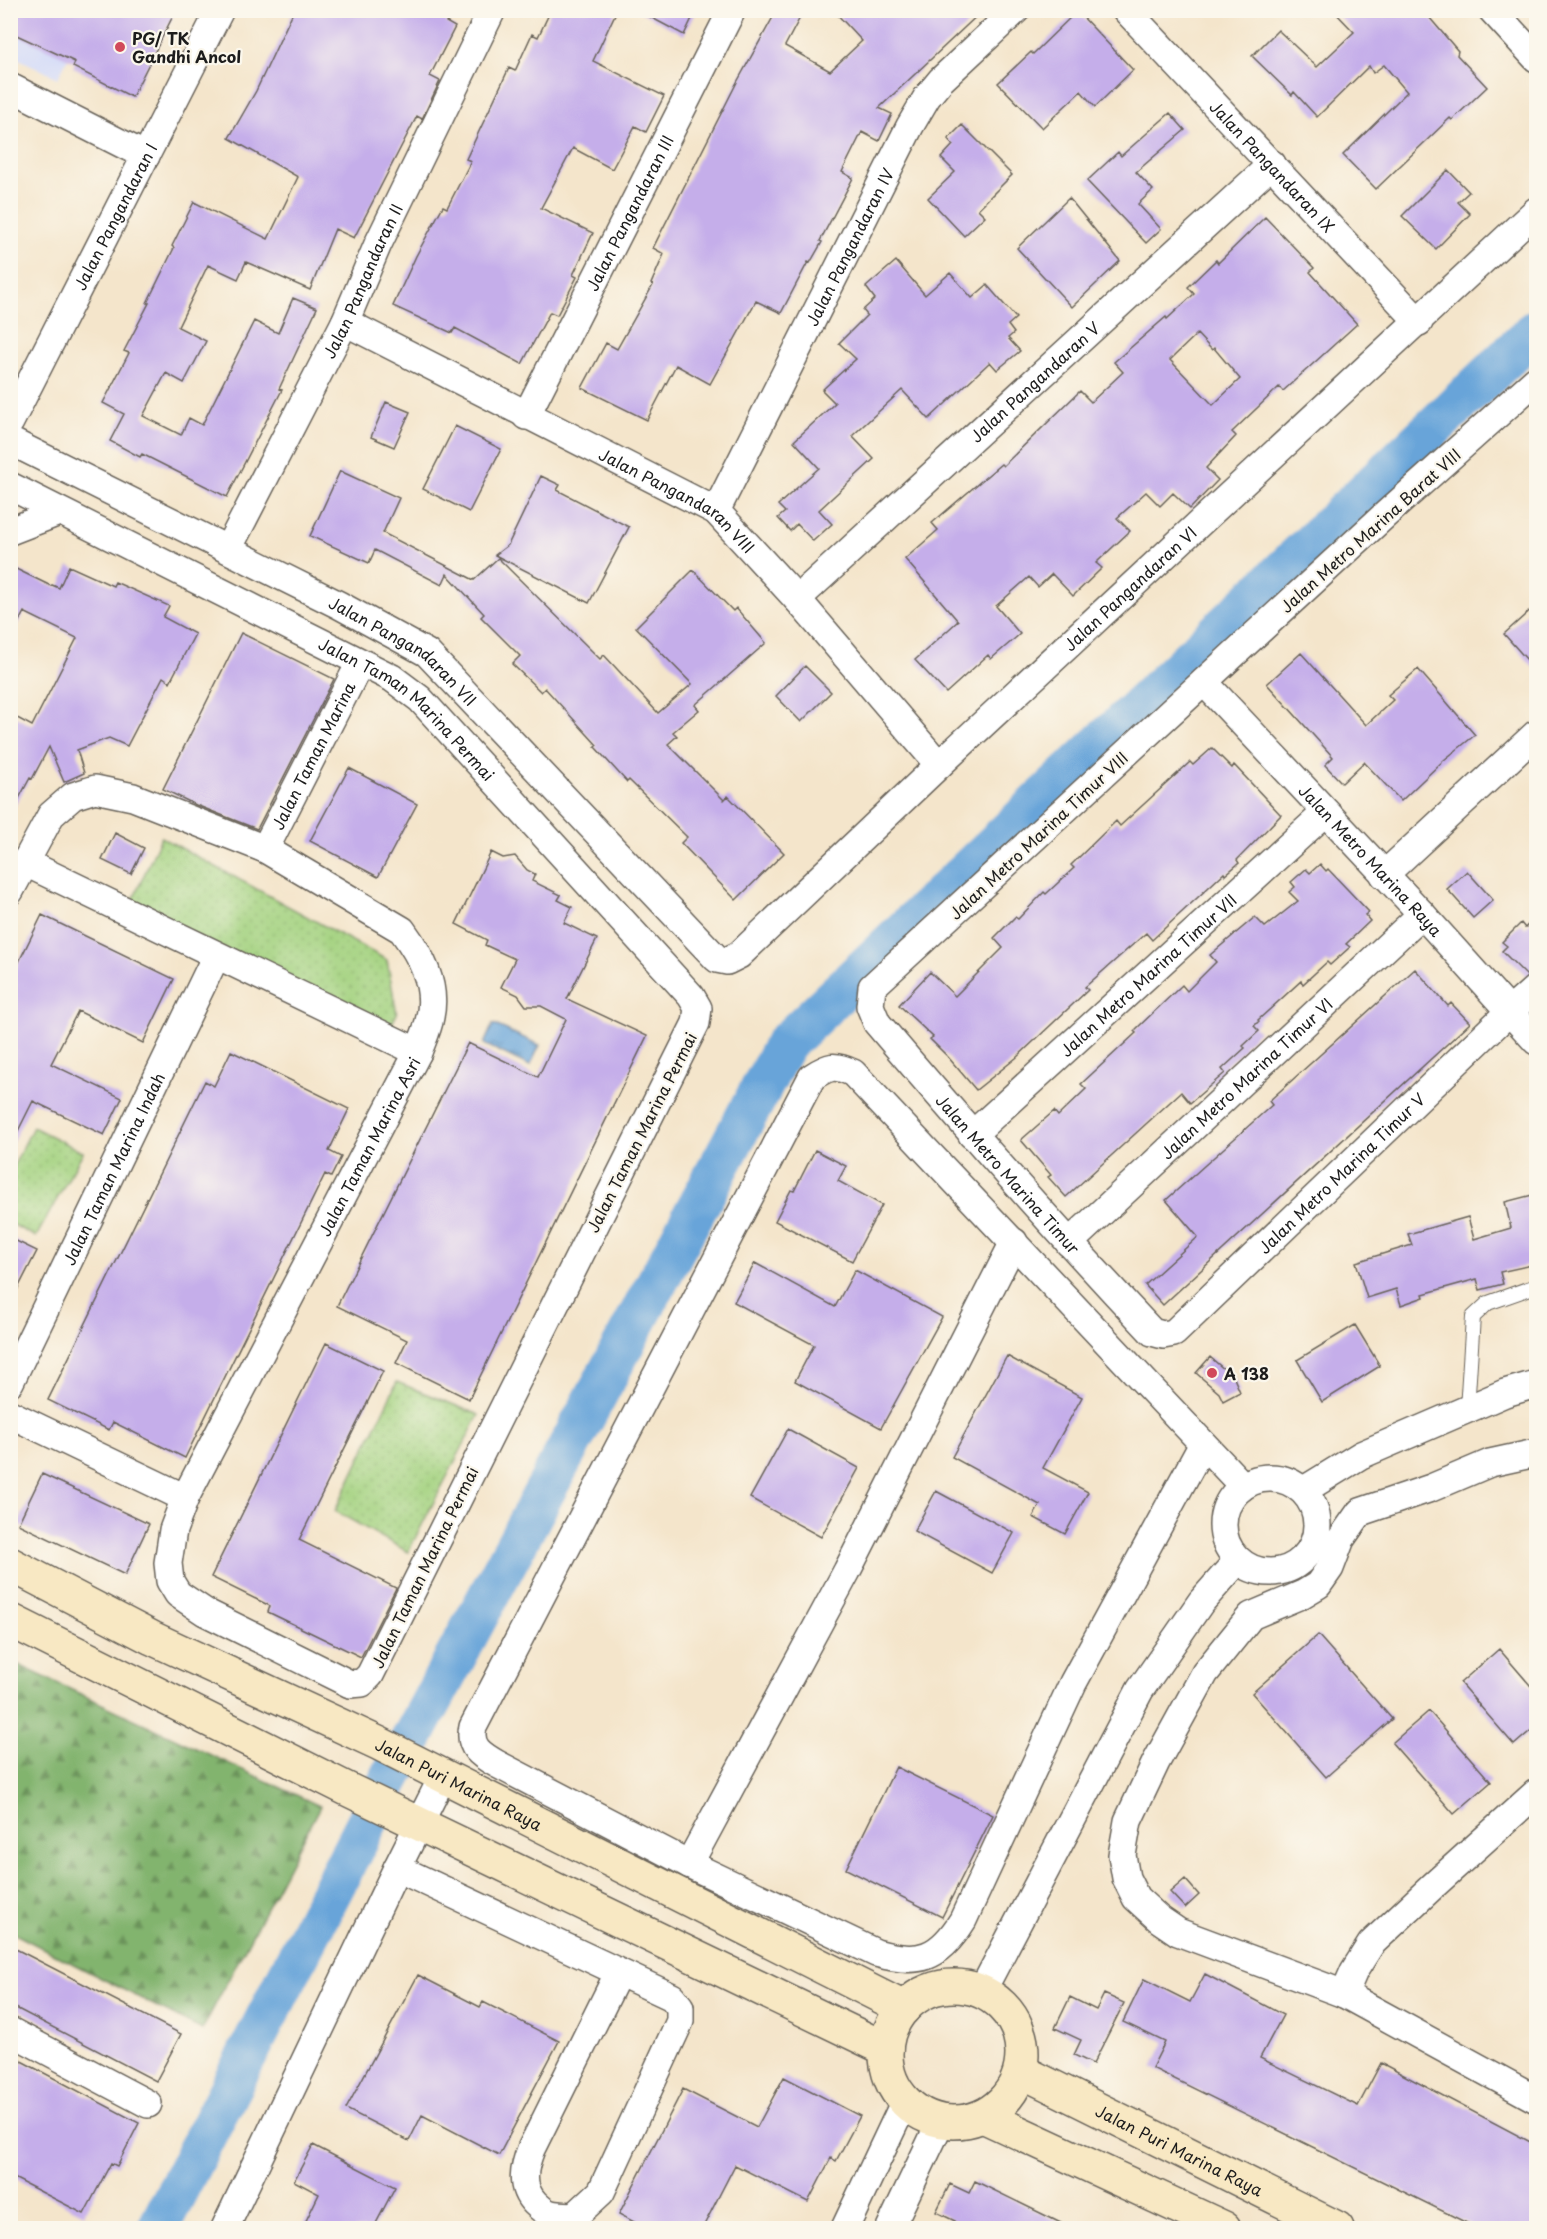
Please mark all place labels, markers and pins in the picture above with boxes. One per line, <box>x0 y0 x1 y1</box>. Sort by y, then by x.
place label: PG/ TK Gandhi Ancol <box>132 26 241 68</box>
marker: PG/ TK Gandhi Ancol <box>113 40 127 54</box>
place label: A 138 <box>1223 1361 1269 1385</box>
marker: A 138 <box>1205 1366 1219 1380</box>

